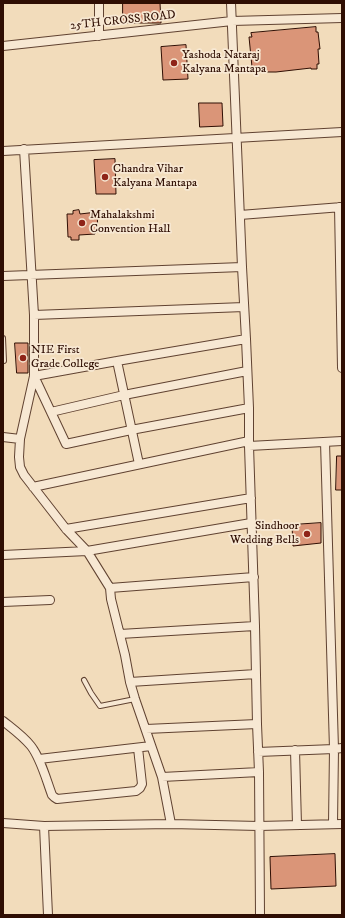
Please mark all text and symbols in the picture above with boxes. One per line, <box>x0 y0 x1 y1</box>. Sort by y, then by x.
street label: 25TH CROSS ROAD <box>70 8 176 34</box>
place label: Yashoda Nataraj Kalyana Mantapa <box>182 49 266 77</box>
marker: Yashoda Nataraj Kalyana Mantapa <box>169 58 179 68</box>
place label: Chandra Vihar Kalyana Mantapa <box>113 163 197 191</box>
marker: Chandra Vihar Kalyana Mantapa <box>100 172 110 182</box>
place label: Mahalakshmi Convention Hall <box>90 209 170 237</box>
marker: Mahalakshmi Convention Hall <box>77 218 87 228</box>
place label: NIE First Grade College <box>31 344 99 372</box>
marker: NIE First Grade College <box>18 353 28 363</box>
place label: Sindhoor Wedding Bells <box>230 520 299 548</box>
marker: Sindhoor Wedding Bells <box>302 529 312 539</box>

